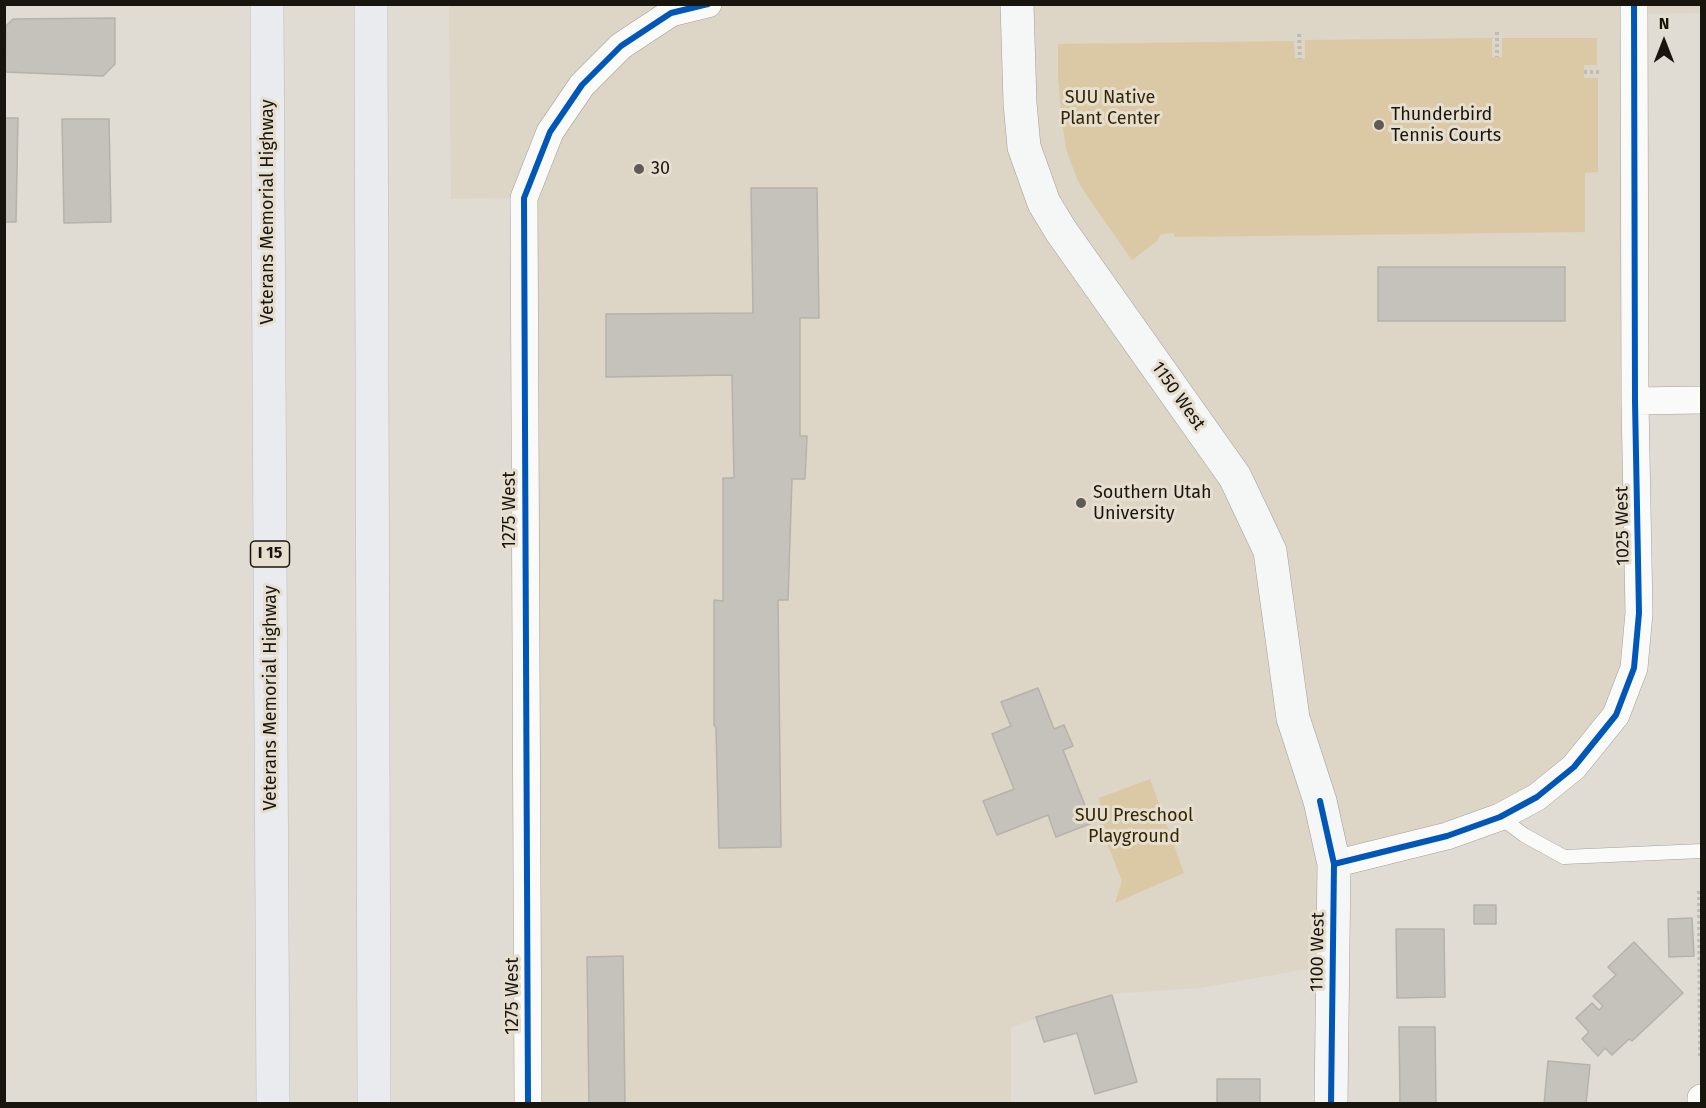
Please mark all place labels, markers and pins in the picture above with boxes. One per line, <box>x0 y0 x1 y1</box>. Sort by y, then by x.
place label: Thunderbird Tennis Courts <box>1391 104 1501 146</box>
marker: Thunderbird Tennis Courts <box>1372 118 1386 132</box>
place label: 30 <box>651 158 670 180</box>
marker: 30 <box>632 162 646 176</box>
place label: Southern Utah University <box>1093 482 1212 524</box>
marker: Southern Utah University <box>1074 496 1088 510</box>

